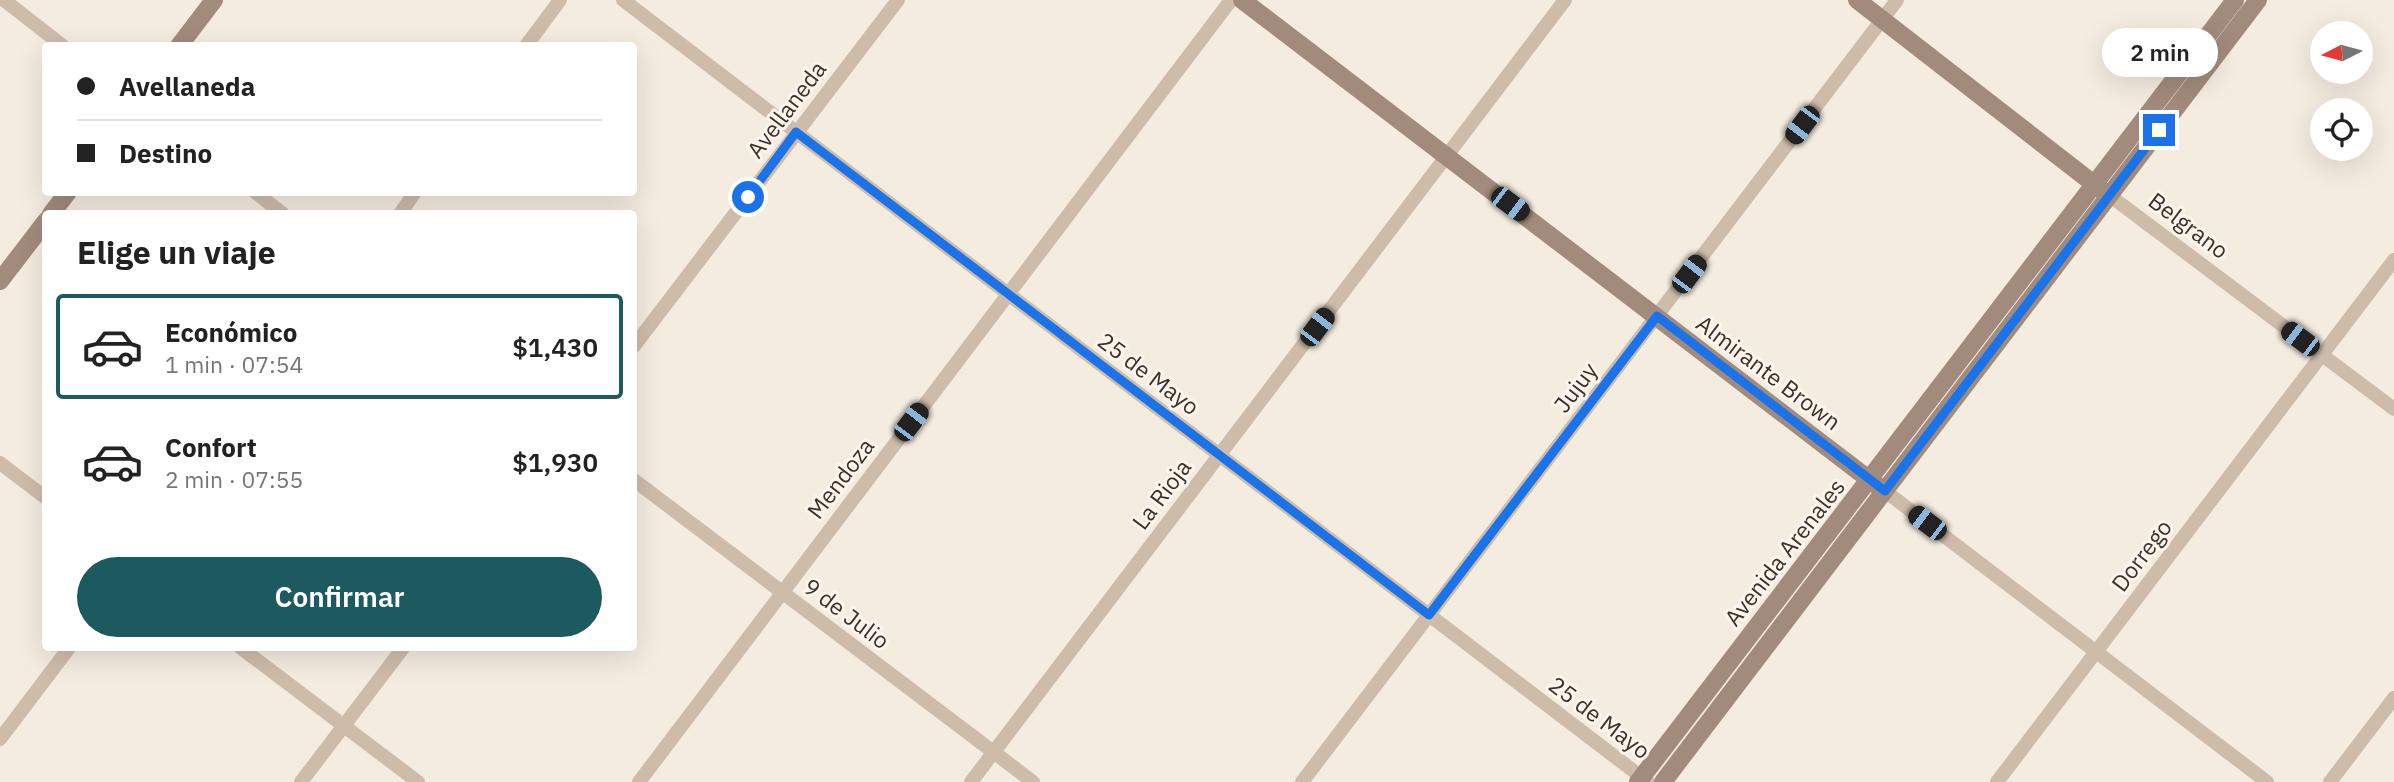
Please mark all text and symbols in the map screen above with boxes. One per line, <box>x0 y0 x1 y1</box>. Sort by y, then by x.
north arrow <box>2310 21 2373 84</box>
map controls <box>2310 21 2373 161</box>
callout: 2 min <box>2101 29 2217 78</box>
text: 2 min <box>2130 37 2190 67</box>
street label: Avellaneda <box>740 54 832 164</box>
text: Avellaneda <box>119 69 255 103</box>
button: locate <box>2310 98 2373 161</box>
car <box>1781 102 1824 148</box>
route end <box>2143 114 2175 146</box>
text: Destino <box>119 136 212 170</box>
route start <box>732 181 764 213</box>
car <box>1487 183 1534 225</box>
street label: Belgrano <box>2143 185 2235 265</box>
text: Elige un viaje <box>77 231 276 273</box>
car <box>1668 251 1711 297</box>
car <box>1296 304 1339 350</box>
street label: Almirante Brown <box>1691 308 1847 436</box>
icon: car <box>81 315 144 378</box>
text: Económico <box>165 315 297 349</box>
car <box>2277 318 2324 360</box>
street label: 25 de Mayo <box>1092 325 1206 421</box>
text: $1,430 <box>512 330 598 364</box>
text: 1 min · 07:54 <box>165 349 303 379</box>
street label: Jujuy <box>1546 356 1604 418</box>
car <box>890 399 933 445</box>
icon: car <box>81 430 144 493</box>
text: Confort <box>165 430 257 464</box>
street label: Mendoza <box>800 432 880 524</box>
text: $1,930 <box>512 445 598 479</box>
street label: La Rioja <box>1125 453 1197 535</box>
text: 2 min · 07:55 <box>165 464 303 494</box>
street label: Avenida Arenales <box>1717 472 1851 632</box>
car <box>1904 502 1951 544</box>
street label: Dorrego <box>2104 513 2178 597</box>
button: Confirmar <box>77 557 602 637</box>
street label: 9 de Julio <box>798 571 896 655</box>
street label: 25 de Mayo <box>1543 669 1657 765</box>

